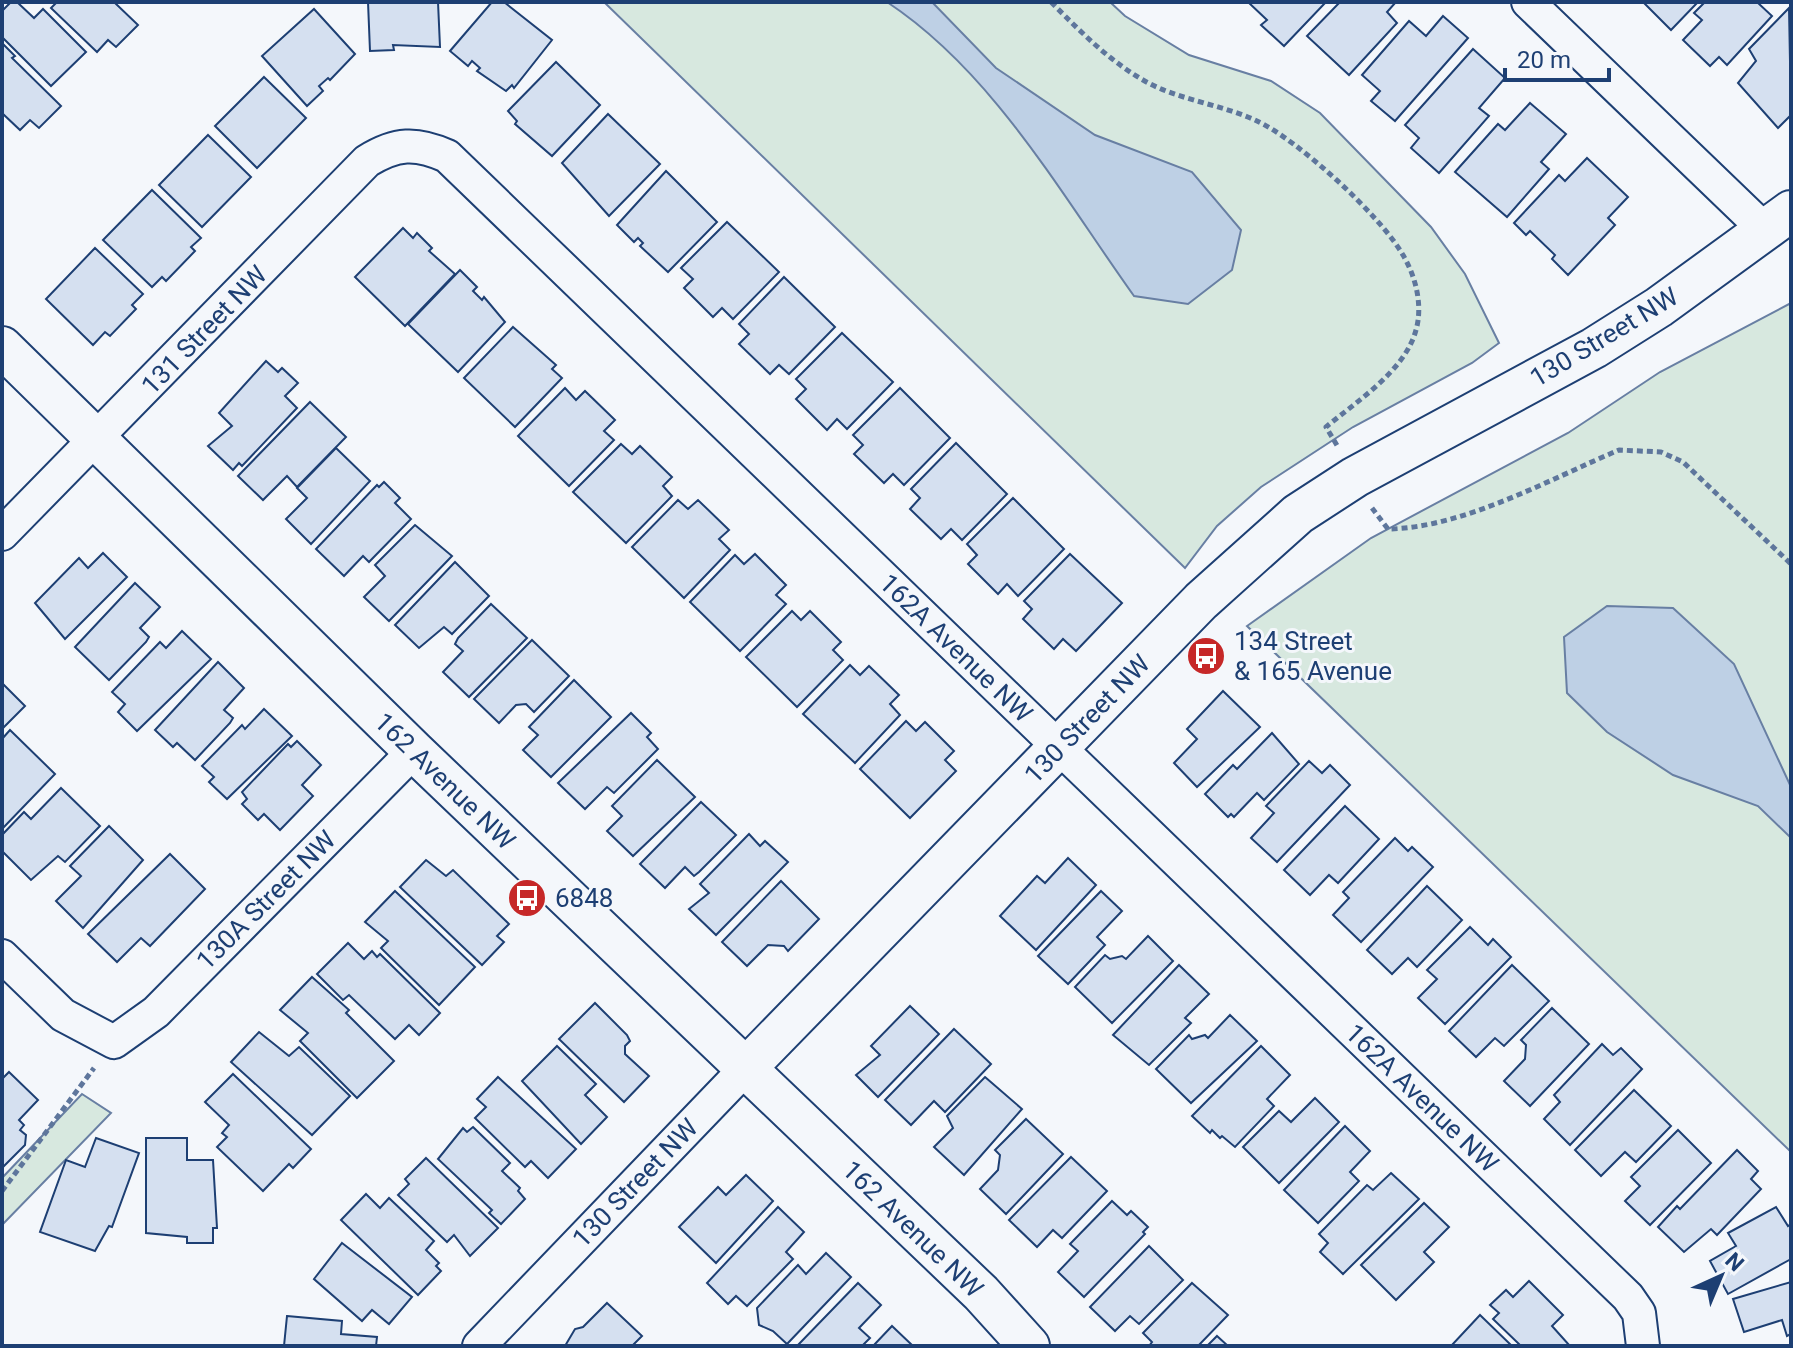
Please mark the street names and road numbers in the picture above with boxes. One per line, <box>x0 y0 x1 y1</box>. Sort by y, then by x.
street label: 131 Street NW <box>135 260 273 400</box>
street label: 130 Street NW <box>1525 281 1683 393</box>
street label: 162A Avenue NW <box>874 568 1038 728</box>
street label: 130 Street NW <box>1018 649 1156 789</box>
street label: 162 Avenue NW <box>369 707 521 855</box>
street label: 130A Street NW <box>190 824 342 976</box>
street label: 162A Avenue NW <box>1340 1018 1504 1178</box>
street label: 130 Street NW <box>566 1113 704 1253</box>
street label: 162 Avenue NW <box>837 1155 989 1303</box>

